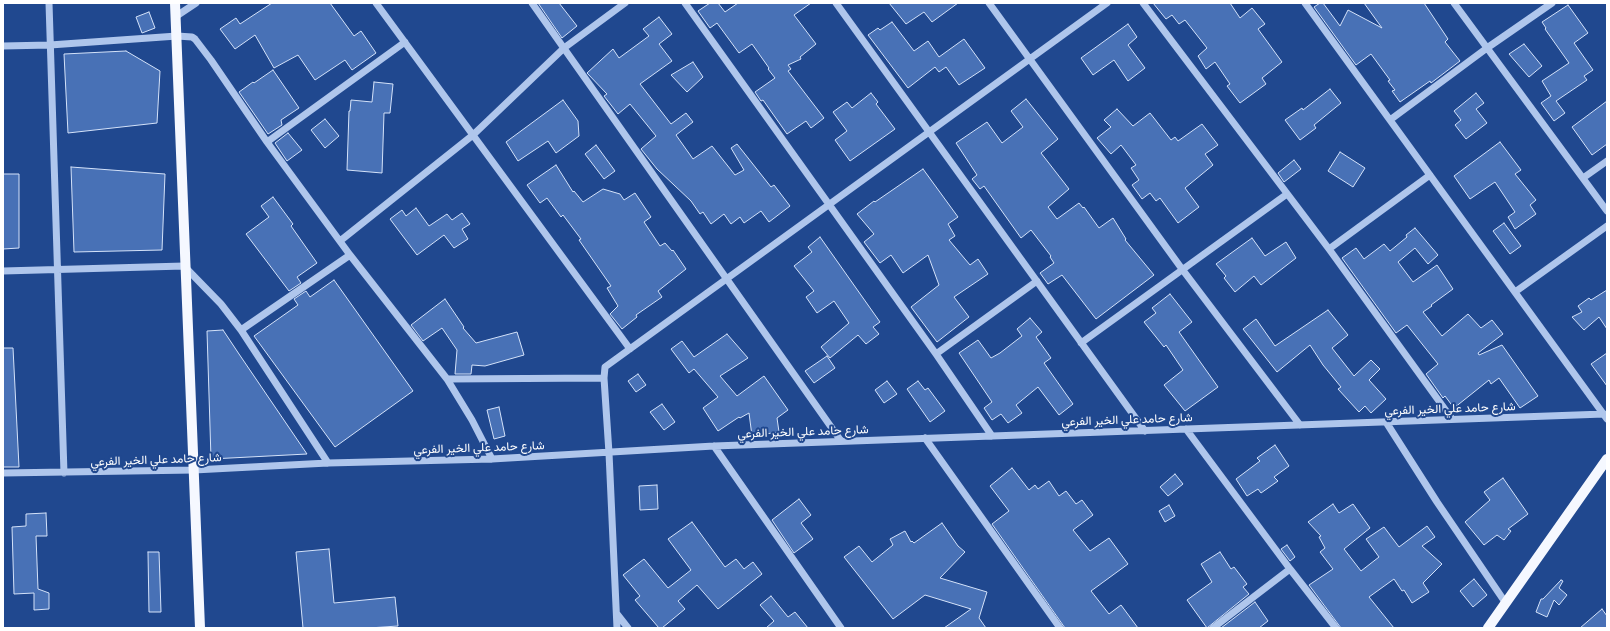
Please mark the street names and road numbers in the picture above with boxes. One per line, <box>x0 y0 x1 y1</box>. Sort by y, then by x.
street label: شارع حامد علي الخير الفرعي <box>1384 400 1516 418</box>
street label: شارع حامد علي الخير الفرعي <box>1061 411 1193 429</box>
street label: شارع حامد علي الخير الفرعي <box>737 423 869 441</box>
street label: شارع حامد علي الخير الفرعي <box>413 439 545 457</box>
street label: شارع حامد علي الخير الفرعي <box>90 451 222 469</box>

